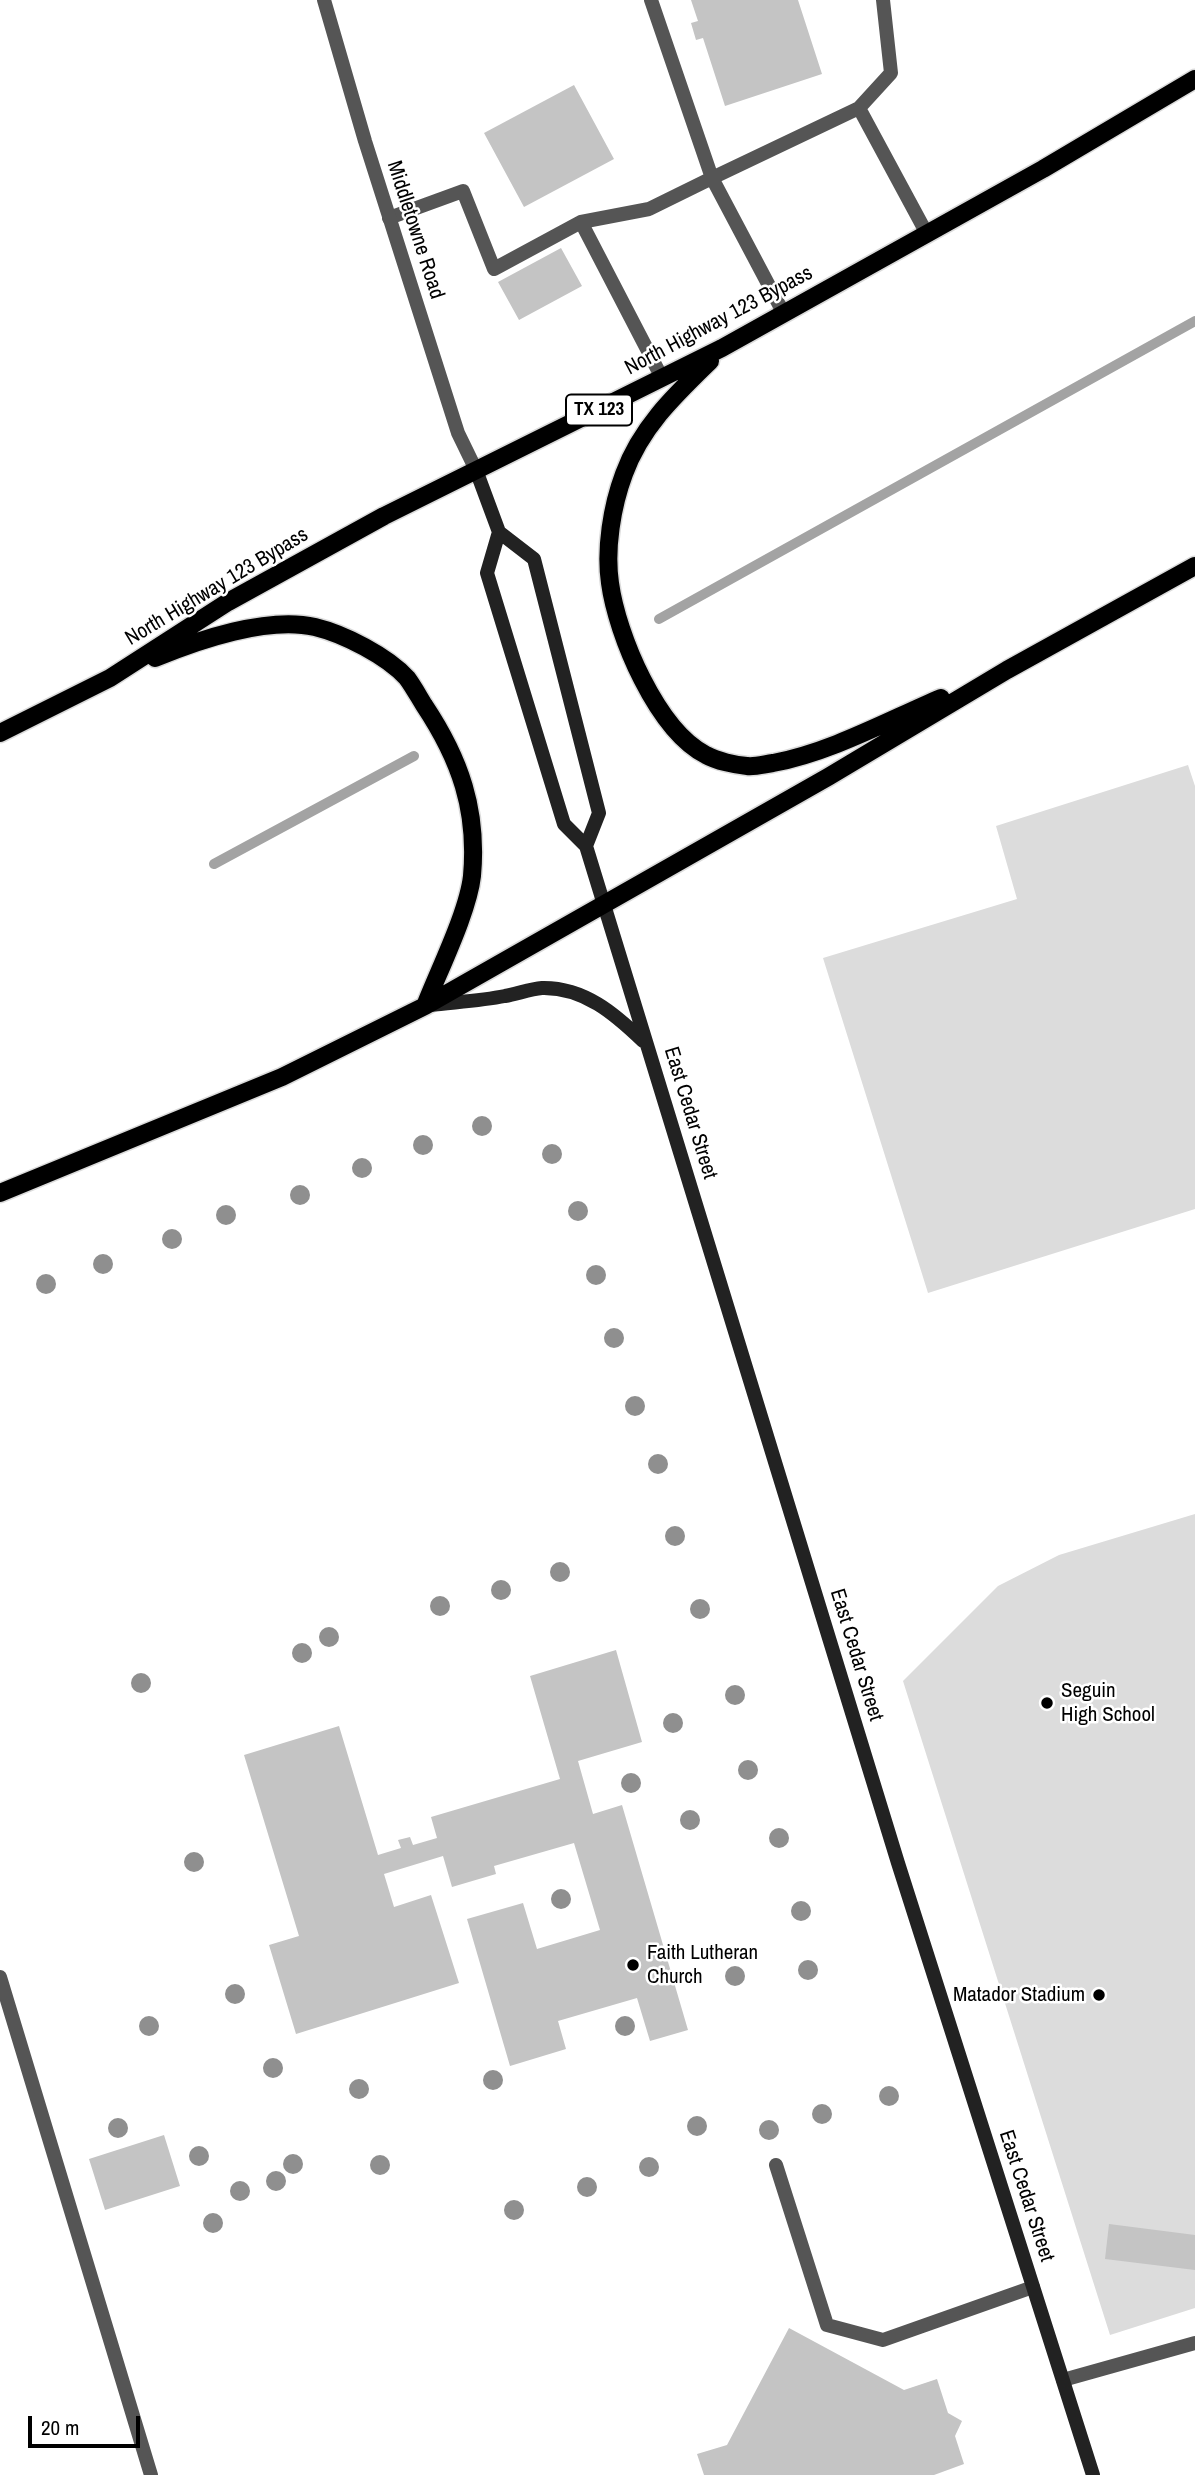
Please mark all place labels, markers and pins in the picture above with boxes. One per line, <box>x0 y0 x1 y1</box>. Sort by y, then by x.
place label: Seguin High School <box>1061 1678 1155 1728</box>
marker: Seguin High School <box>1039 1695 1055 1711</box>
place label: Faith Lutheran Church <box>647 1940 758 1990</box>
marker: Faith Lutheran Church <box>625 1957 641 1973</box>
place label: Matador Stadium <box>953 1982 1085 2008</box>
marker: Matador Stadium <box>1091 1987 1107 2003</box>

